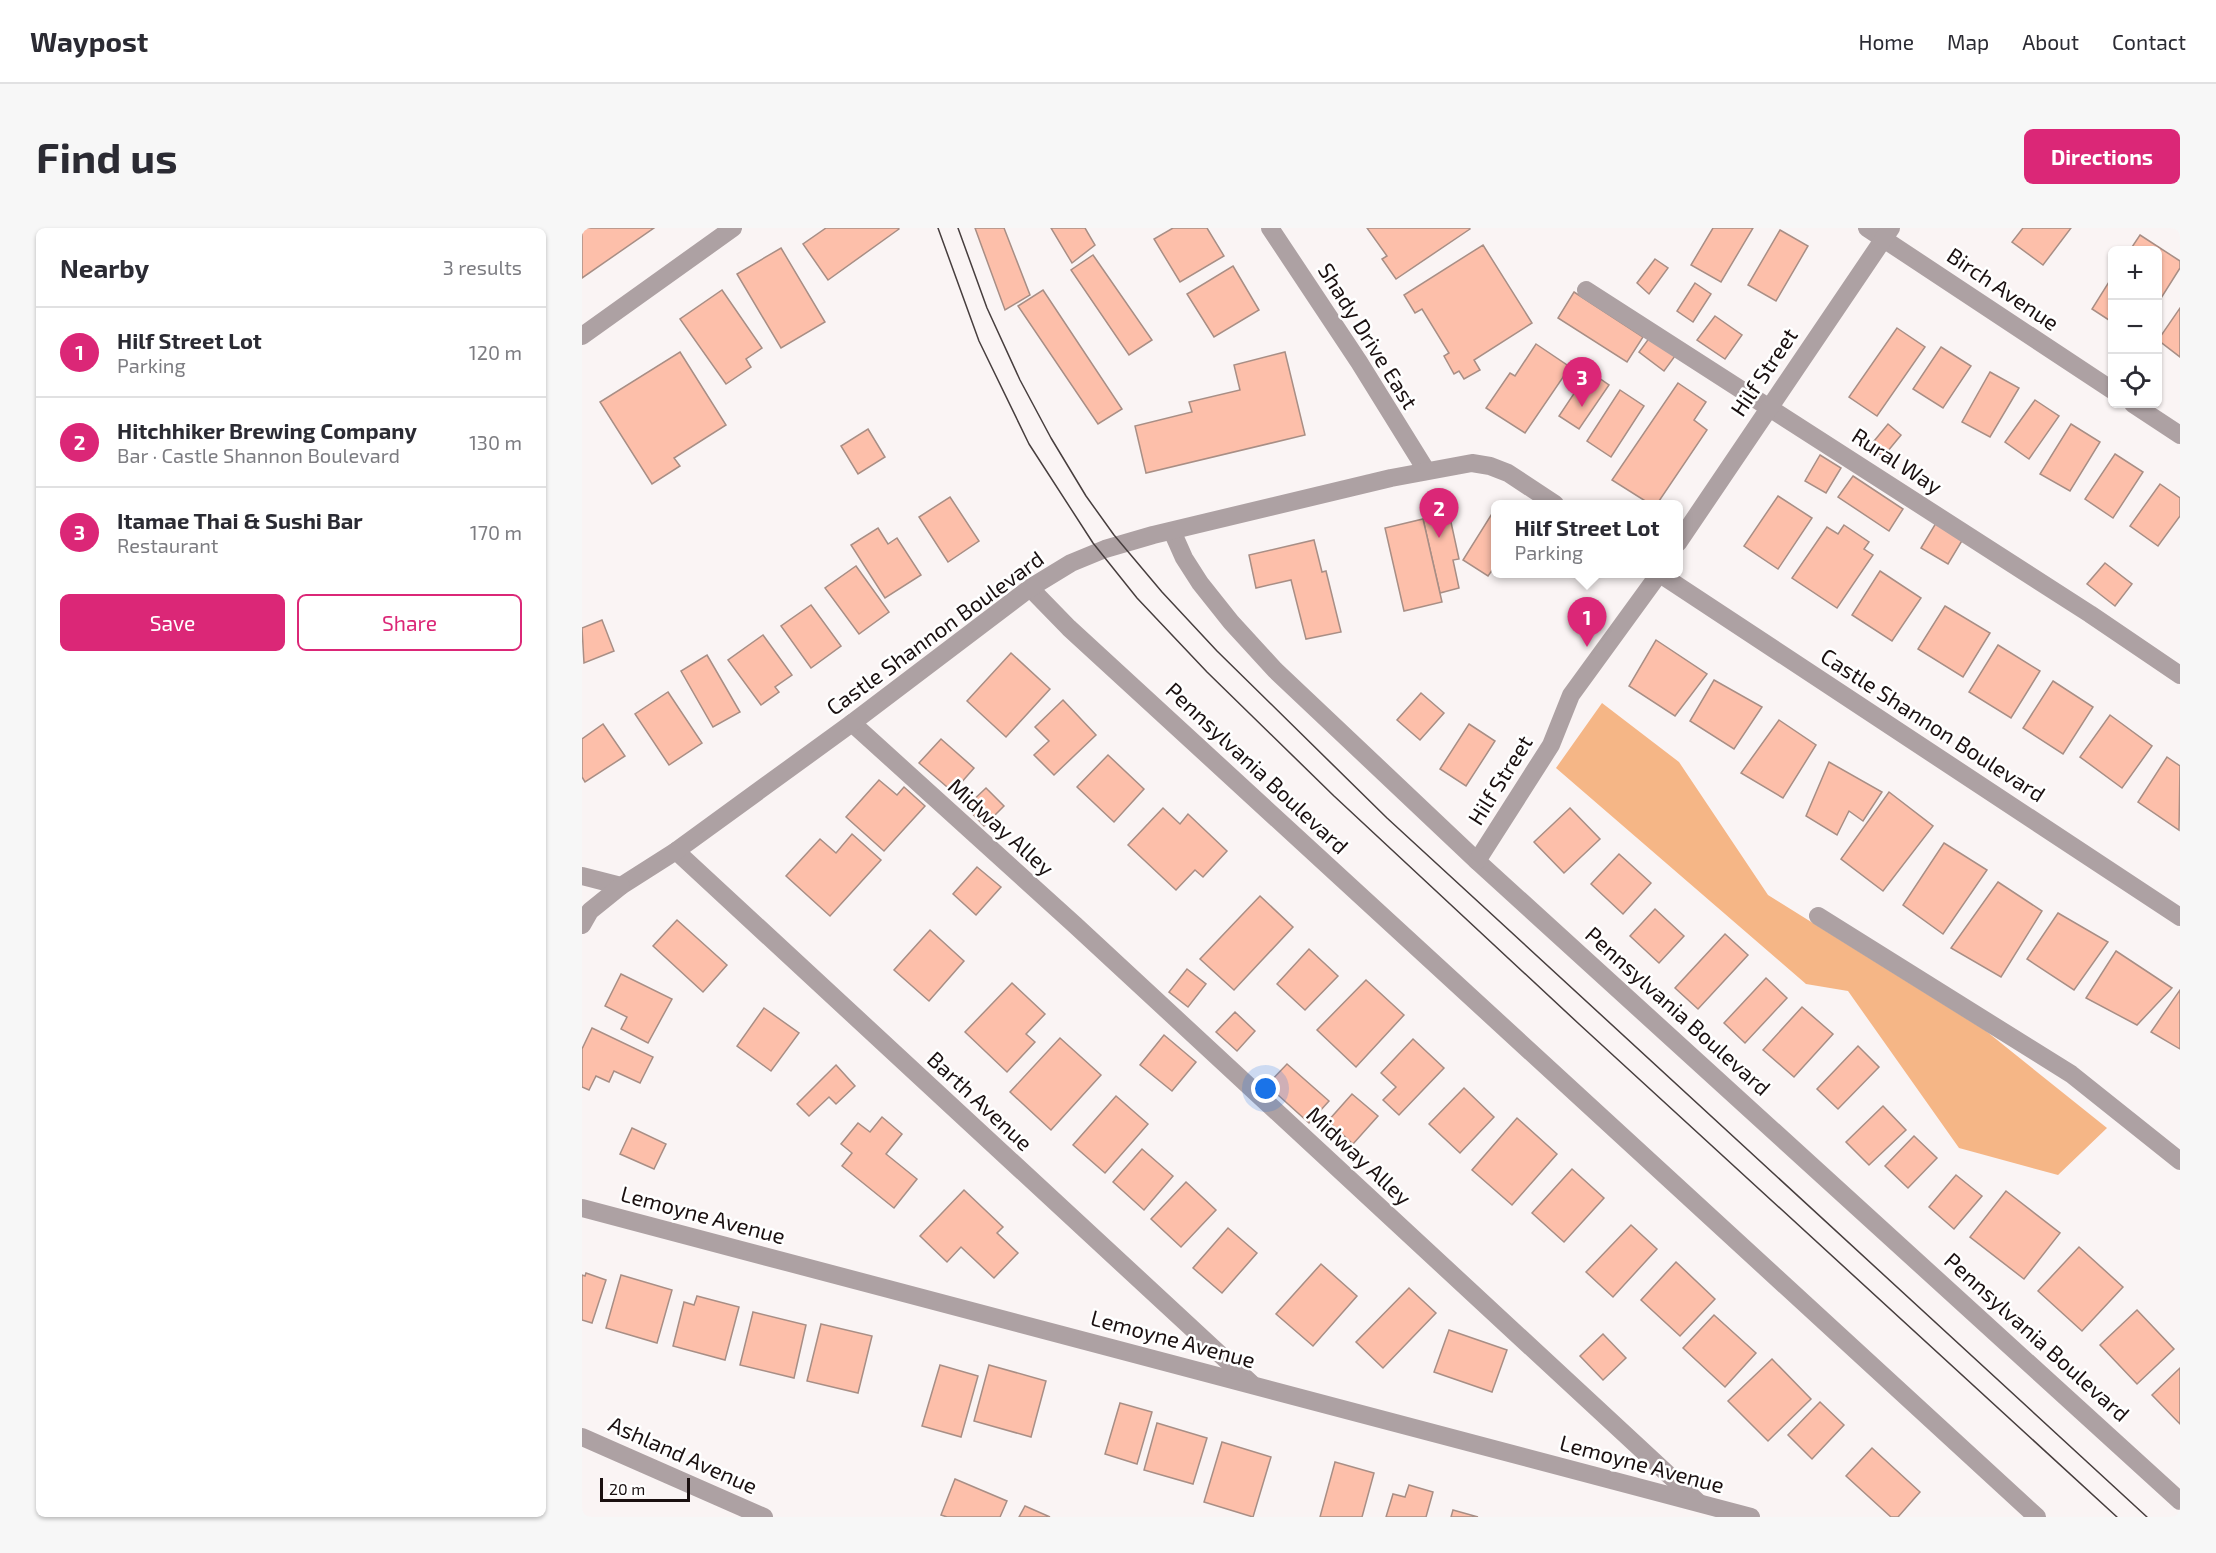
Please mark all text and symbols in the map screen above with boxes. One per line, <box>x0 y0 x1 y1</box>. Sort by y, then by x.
text: Waypost <box>30 24 148 58</box>
text: Home <box>1858 29 1914 54</box>
text: Map <box>1947 29 1989 54</box>
text: About <box>2022 29 2079 54</box>
text: Contact <box>2112 29 2186 54</box>
button: Directions <box>2024 129 2180 184</box>
text: Find us <box>36 131 178 181</box>
street label: Birch Avenue <box>1943 241 2064 335</box>
map controls <box>2108 246 2162 408</box>
button: + <box>2108 246 2162 300</box>
text: Nearby <box>60 252 149 283</box>
text: 3 results <box>443 255 522 279</box>
street label: Shady Drive East <box>1314 258 1424 413</box>
button: − <box>2108 300 2162 354</box>
street label: Hilf Street <box>1724 322 1802 420</box>
text: Hilf Street Lot <box>117 327 262 353</box>
text: 1 <box>75 340 84 364</box>
text: 120 m <box>469 340 522 364</box>
text: Parking <box>117 353 186 377</box>
button: locate <box>2108 354 2162 408</box>
pin: 3 <box>1562 358 1602 407</box>
text: Hitchhiker Brewing Company <box>117 417 417 443</box>
street label: Rural Way <box>1848 421 1948 499</box>
text: 2 <box>74 430 85 454</box>
text: 130 m <box>469 430 522 454</box>
text: Bar · Castle Shannon Boulevard <box>117 443 400 467</box>
pin: 2 <box>1420 488 1458 538</box>
popup <box>1491 500 1683 578</box>
text: Itamae Thai & Sushi Bar <box>117 507 363 533</box>
text: Hilf Street Lot <box>1515 514 1659 540</box>
text: 3 <box>74 520 85 544</box>
text: 170 m <box>470 520 522 544</box>
text: Restaurant <box>117 533 218 557</box>
text: Parking <box>1515 540 1583 564</box>
street label: Castle Shannon Boulevard <box>821 545 1048 720</box>
button: Save <box>60 594 285 651</box>
button: Share <box>297 594 522 651</box>
pin: 1 <box>1568 598 1606 647</box>
street label: Castle Shannon Boulevard <box>1817 642 2051 806</box>
street label: Pennsylvania Boulevard <box>1161 676 1354 859</box>
street label: Hilf Street <box>1461 730 1537 829</box>
street label: Midway Alley <box>943 772 1060 881</box>
street label: Pennsylvania Boulevard <box>1581 920 1776 1100</box>
street label: Barth Avenue <box>923 1045 1038 1155</box>
your location <box>1251 1074 1280 1103</box>
street label: Midway Alley <box>1302 1100 1418 1210</box>
street label: Lemoyne Avenue <box>618 1180 788 1248</box>
street label: Pennsylvania Boulevard <box>1940 1246 2135 1426</box>
street label: Lemoyne Avenue <box>1088 1304 1258 1372</box>
street label: Ashland Avenue <box>605 1410 762 1498</box>
street label: Lemoyne Avenue <box>1557 1429 1727 1497</box>
scale bar <box>600 1475 690 1502</box>
text: 20 m <box>609 1479 645 1498</box>

